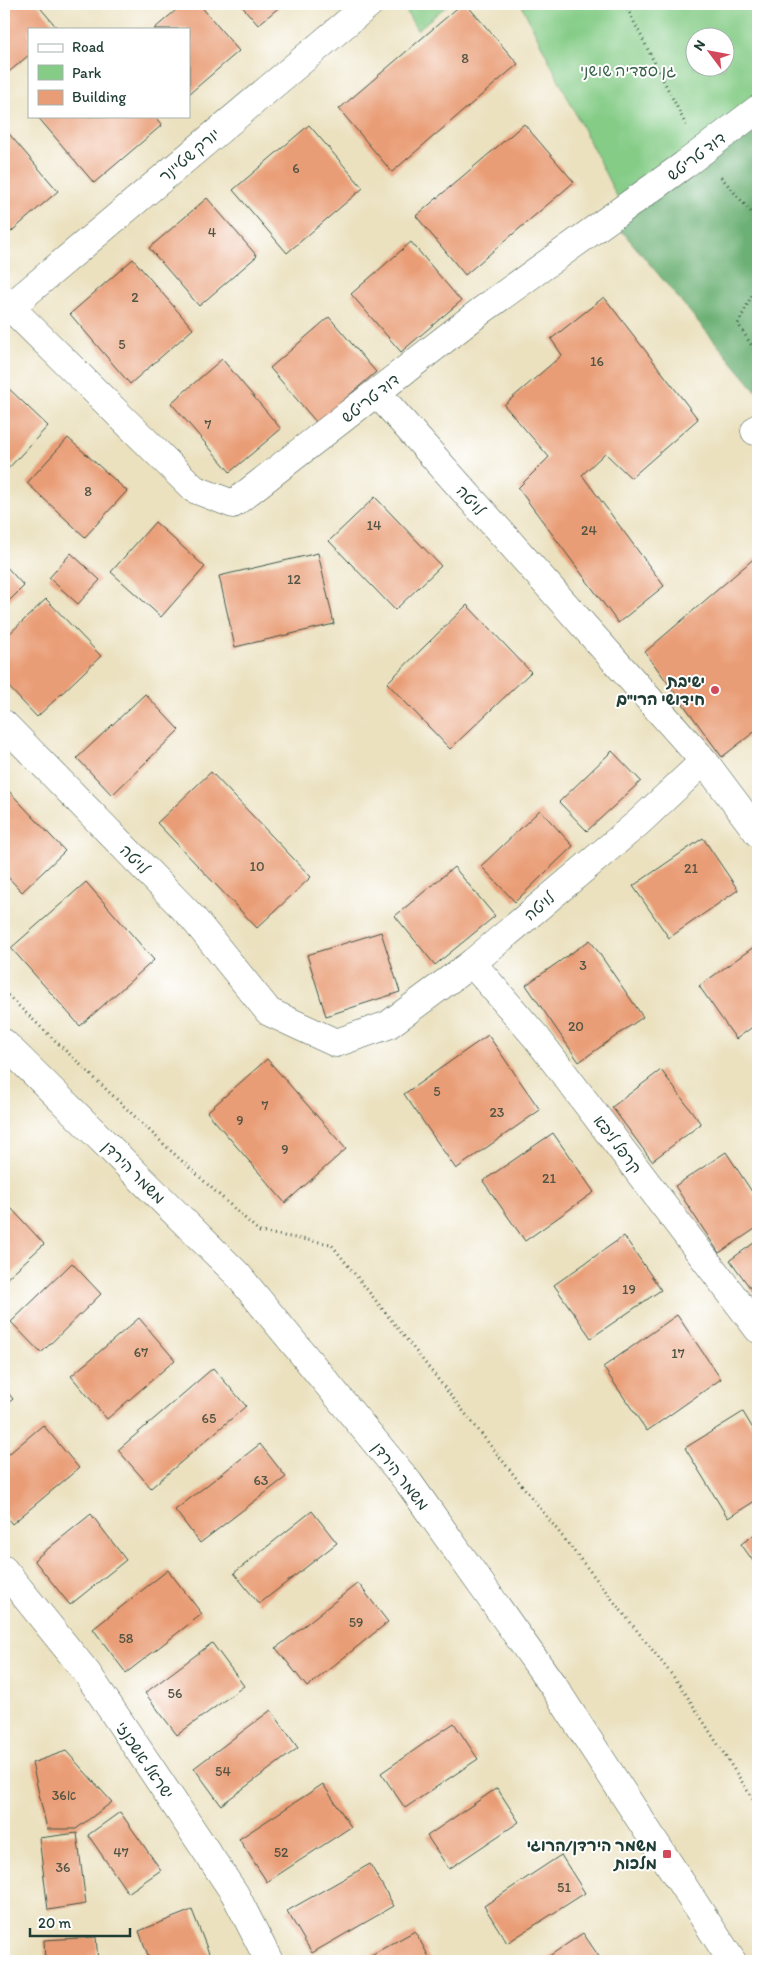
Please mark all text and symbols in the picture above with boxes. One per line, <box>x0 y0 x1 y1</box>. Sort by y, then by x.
legend <box>28 28 190 118</box>
north arrow <box>684 28 734 78</box>
text: N <box>690 37 709 54</box>
text: Road <box>72 38 105 56</box>
house number: 8 <box>461 50 469 67</box>
park label: גן סעדיה שושני <box>580 61 676 80</box>
text: Park <box>72 64 102 82</box>
text: Building <box>72 88 126 106</box>
street label: יורק שטיינר <box>155 125 223 186</box>
street label: דוד טריטש <box>663 128 729 185</box>
house number: 6 <box>292 160 300 177</box>
house number: 4 <box>208 224 217 241</box>
house number: 2 <box>131 289 139 306</box>
house number: 5 <box>118 336 126 353</box>
house number: 16 <box>590 353 604 370</box>
street label: דוד טריטש <box>337 370 403 427</box>
house number: 7 <box>205 416 212 433</box>
street label: לויטה <box>452 481 490 520</box>
house number: 8 <box>84 483 92 500</box>
house number: 14 <box>367 517 382 534</box>
house number: 24 <box>581 522 597 539</box>
house number: 12 <box>287 571 302 588</box>
place label: ישיבת חידושי הרי"ם <box>616 672 705 709</box>
marker: ישיבת חידושי הרי"ם <box>709 684 721 696</box>
street label: לויטה <box>116 841 154 879</box>
house number: 10 <box>249 858 265 875</box>
house number: 21 <box>684 860 698 877</box>
street label: לויטה <box>520 887 559 924</box>
house number: 3 <box>579 957 587 974</box>
house number: 20 <box>568 1018 584 1035</box>
house number: 5 <box>433 1083 441 1100</box>
house number: 7 <box>262 1097 269 1114</box>
house number: 23 <box>490 1104 505 1121</box>
street label: קרפל ליפא <box>589 1111 646 1178</box>
house number: 9 <box>236 1112 244 1129</box>
street label: משמר הירדן <box>98 1137 169 1208</box>
house number: 9 <box>281 1141 289 1158</box>
house number: 21 <box>542 1170 556 1187</box>
house number: 19 <box>622 1281 636 1298</box>
house number: 67 <box>134 1344 148 1361</box>
house number: 17 <box>671 1345 685 1362</box>
house number: 65 <box>202 1410 216 1427</box>
street label: משמר הירדן <box>367 1439 433 1515</box>
house number: 63 <box>253 1472 269 1489</box>
house number: 59 <box>349 1614 363 1631</box>
house number: 58 <box>118 1630 134 1647</box>
house number: 56 <box>168 1685 182 1702</box>
street label: ישראל אשכנזי <box>112 1718 177 1803</box>
house number: 54 <box>215 1763 231 1780</box>
house number: 36א <box>52 1787 77 1804</box>
place label: משמר הירדן/הרוגי מלכות <box>527 1836 657 1873</box>
house number: 47 <box>113 1844 129 1861</box>
house number: 52 <box>274 1844 289 1861</box>
marker: משמר הירדן/הרוגי מלכות <box>661 1848 673 1860</box>
house number: 36 <box>55 1859 71 1876</box>
house number: 51 <box>557 1879 571 1896</box>
scale bar <box>30 1905 130 1937</box>
text: 20 m <box>38 1914 72 1932</box>

